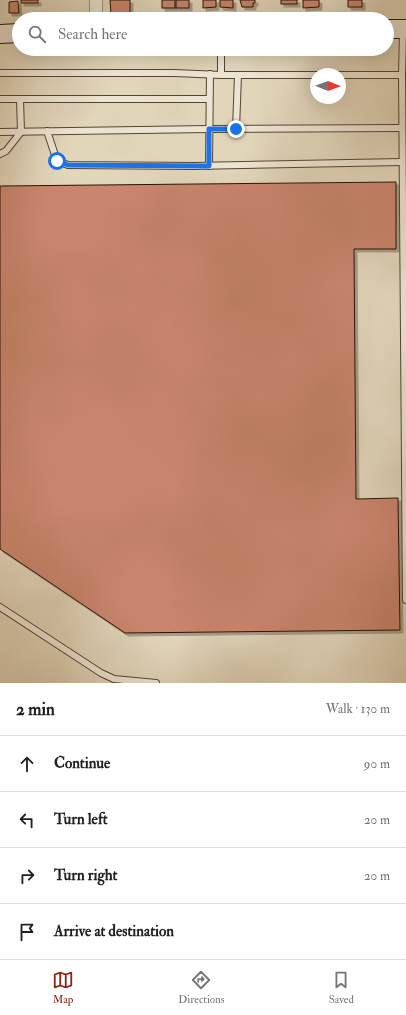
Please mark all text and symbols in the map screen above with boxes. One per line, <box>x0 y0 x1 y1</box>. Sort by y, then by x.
search box <box>12 12 394 56</box>
icon: search <box>26 23 48 45</box>
text: Search here <box>58 25 127 44</box>
north arrow <box>310 68 346 104</box>
route end <box>227 120 245 138</box>
route start <box>48 152 66 170</box>
text: 2 min <box>16 699 55 720</box>
text: Walk · 130 m <box>326 701 390 717</box>
icon: ahead <box>16 753 38 775</box>
text: Continue <box>54 754 110 773</box>
text: 90 m <box>364 756 390 772</box>
icon: left <box>16 809 38 831</box>
text: Turn left <box>54 810 108 829</box>
text: 20 m <box>364 812 390 828</box>
icon: right <box>16 865 38 887</box>
text: Turn right <box>54 866 117 885</box>
text: 20 m <box>364 868 390 884</box>
icon: arrive <box>16 921 38 943</box>
text: Arrive at destination <box>54 922 174 941</box>
tab: Map <box>52 969 74 1006</box>
tab: Directions <box>178 969 225 1006</box>
tab: Saved <box>329 969 354 1006</box>

